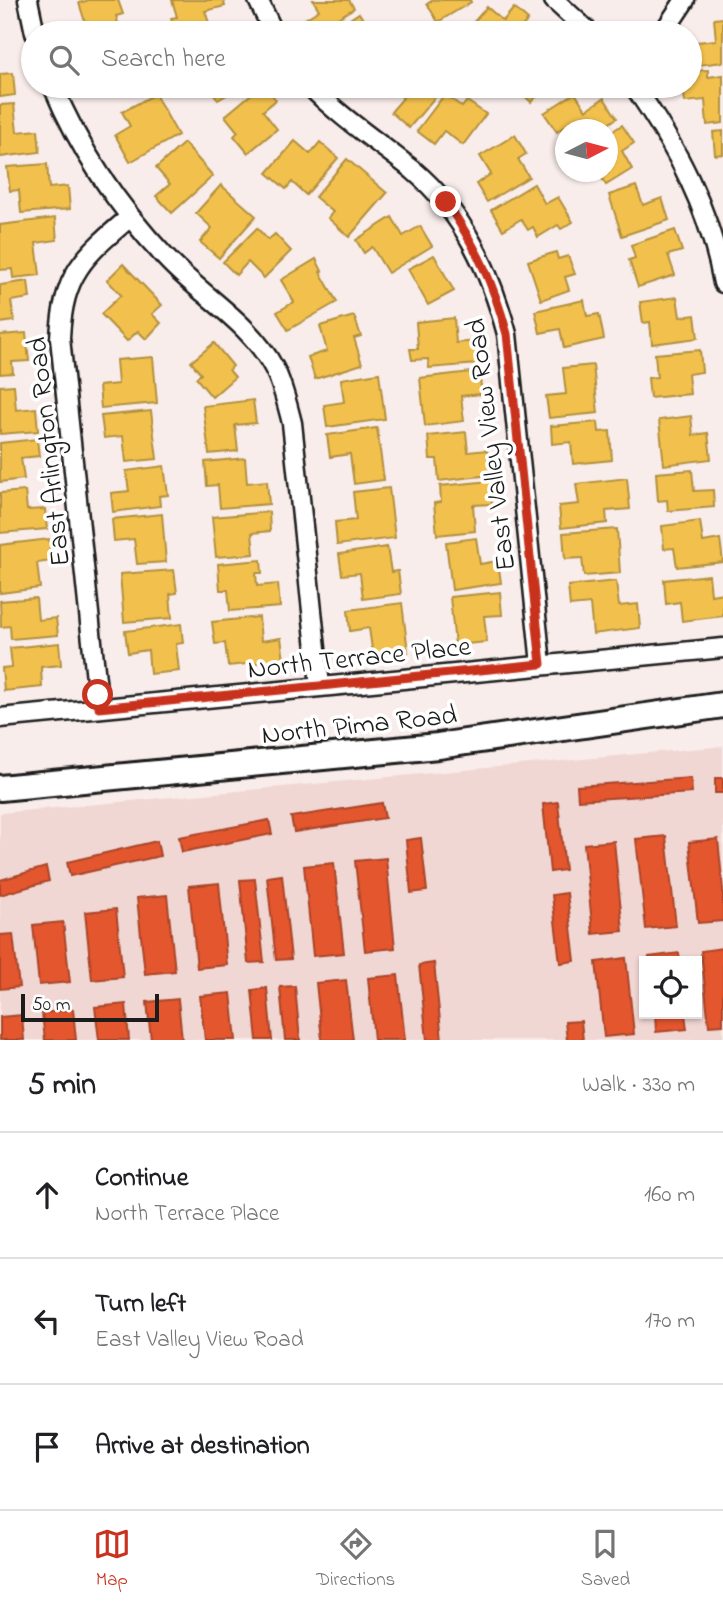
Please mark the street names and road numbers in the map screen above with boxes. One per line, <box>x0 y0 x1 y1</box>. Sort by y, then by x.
street label: East Valley View Road <box>457 316 528 573</box>
street label: East Arlington Road <box>18 335 83 568</box>
street label: North Terrace Place <box>246 627 473 692</box>
street label: North Pima Road <box>260 696 459 757</box>

